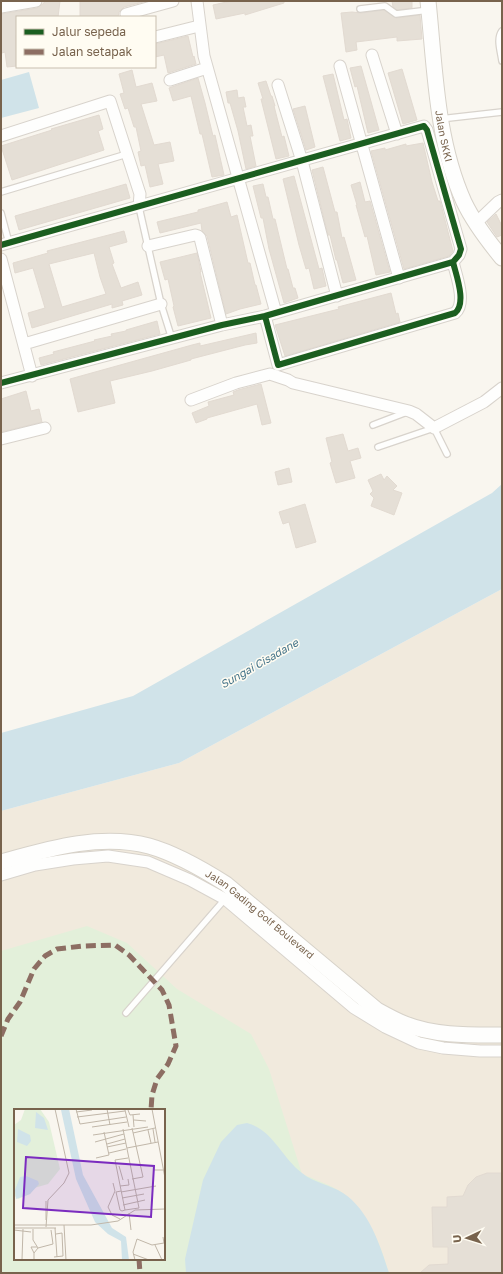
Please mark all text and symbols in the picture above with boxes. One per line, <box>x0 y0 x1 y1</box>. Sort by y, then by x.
legend <box>16 16 156 68</box>
text: Jalur sepeda <box>52 24 126 39</box>
text: Jalan setapak <box>52 44 133 59</box>
street label: Jalan SKKI <box>433 109 455 163</box>
water label: Sungai Cisadane <box>218 635 302 691</box>
street label: Jalan Gading Golf Boulevard <box>204 867 317 961</box>
inset map <box>14 1109 165 1260</box>
north arrow <box>447 1218 487 1258</box>
text: U <box>450 1234 463 1243</box>

